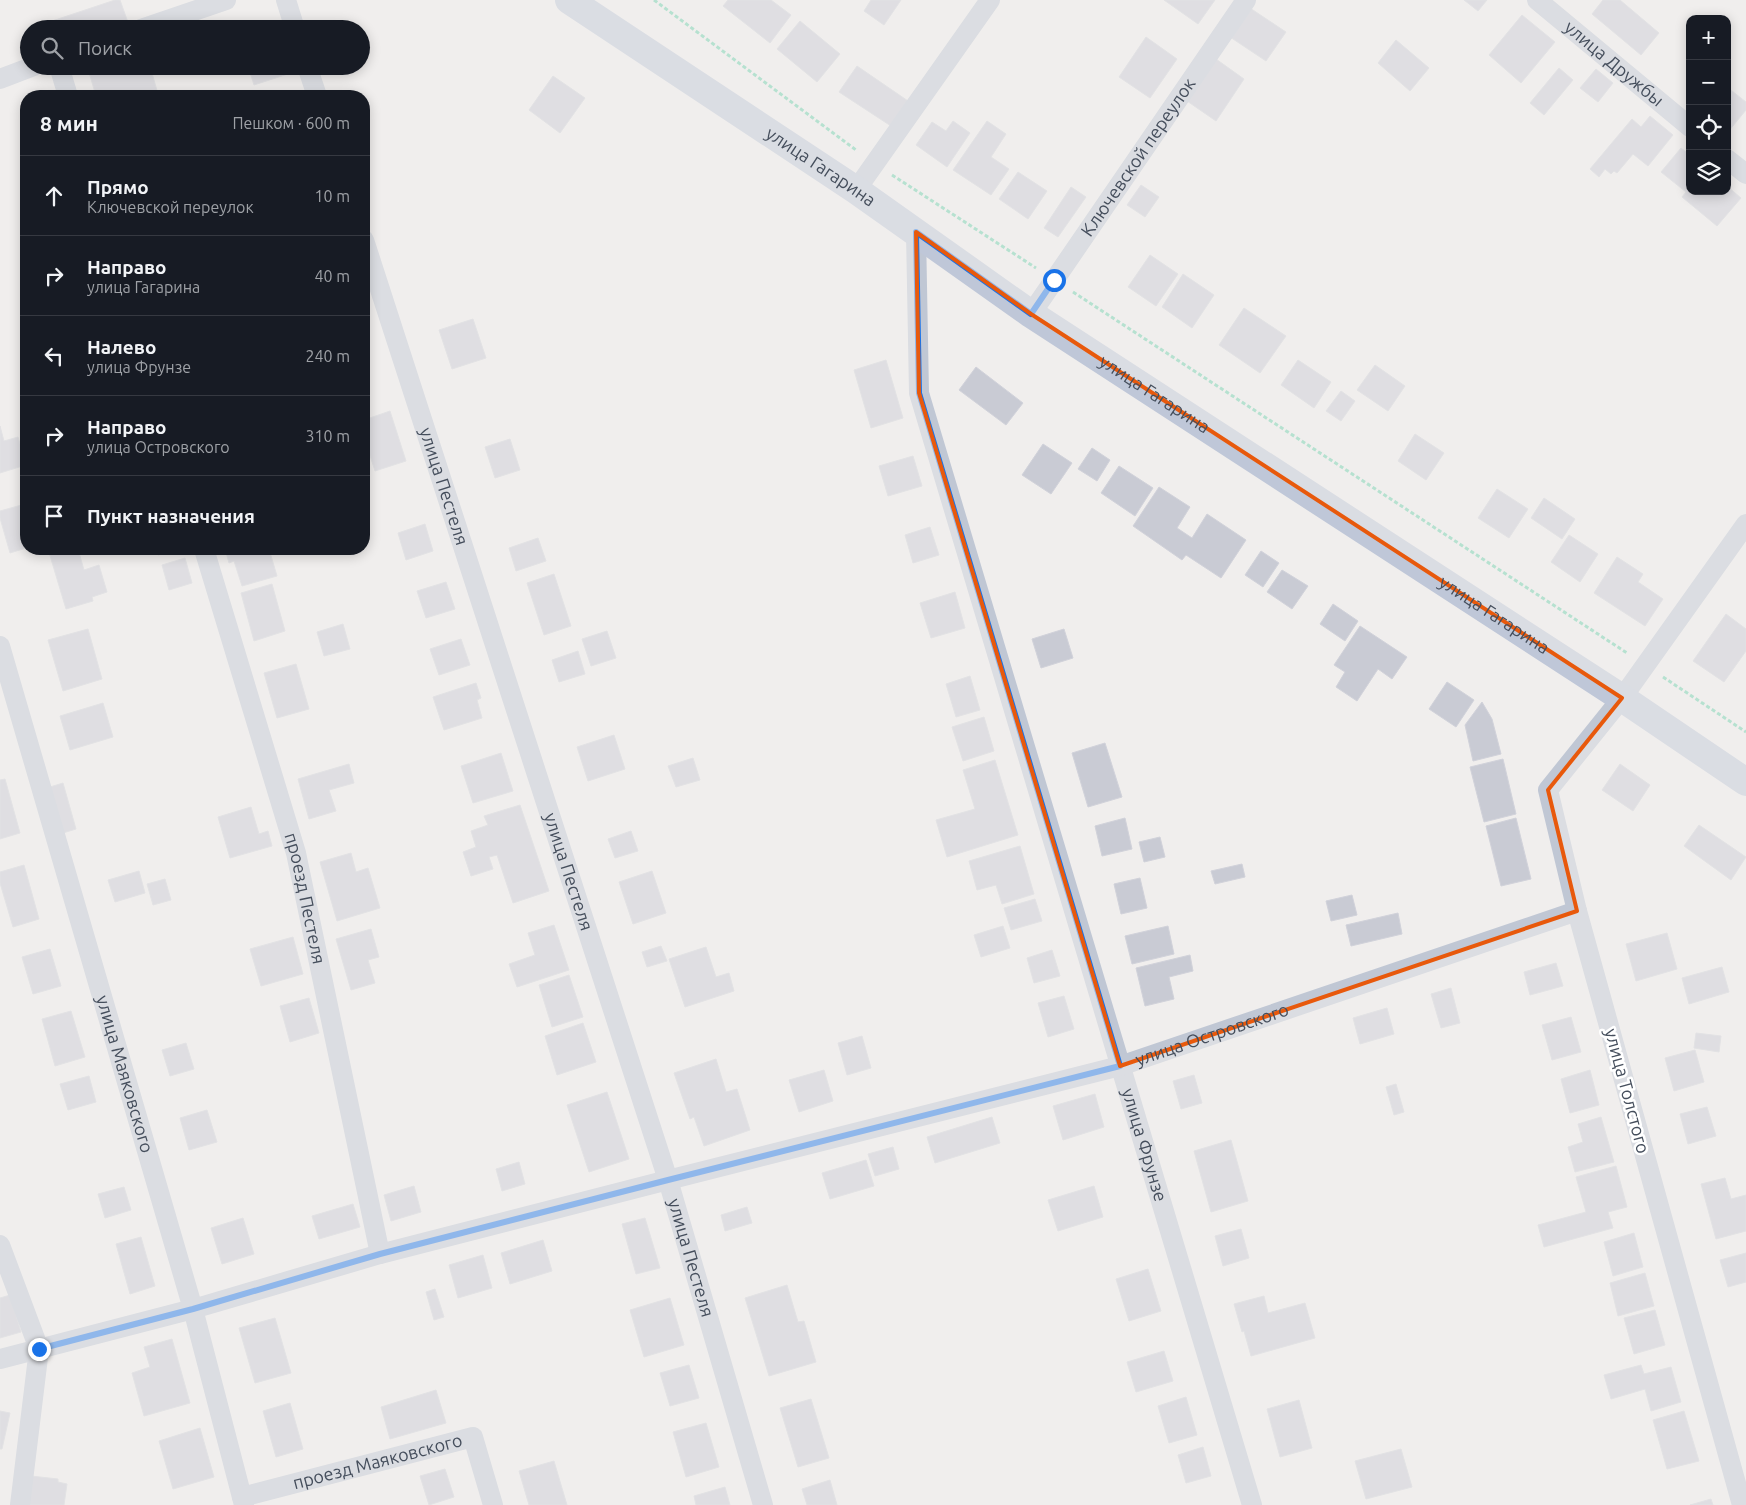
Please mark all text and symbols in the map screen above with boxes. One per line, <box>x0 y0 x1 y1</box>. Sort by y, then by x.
map controls <box>1686 15 1731 195</box>
button: + <box>1686 15 1731 60</box>
street label: улица Дружбы <box>1561 16 1668 110</box>
search box <box>20 20 370 75</box>
icon: search <box>38 34 66 62</box>
text: Поиск <box>78 37 132 59</box>
button: − <box>1686 60 1731 105</box>
street label: Ключевской переулок <box>1076 74 1199 240</box>
button: locate <box>1686 105 1731 150</box>
text: 8 мин <box>40 111 98 135</box>
text: Пешком · 600 m <box>232 114 350 132</box>
street label: улица Гагарина <box>763 122 880 210</box>
button: layers <box>1686 150 1731 195</box>
text: Прямо <box>87 176 149 198</box>
icon: ahead <box>40 182 68 210</box>
text: 10 m <box>314 187 350 205</box>
text: Ключевской переулок <box>87 198 254 216</box>
text: Направо <box>87 256 167 278</box>
icon: right <box>40 262 68 290</box>
text: 40 m <box>314 267 350 285</box>
route start <box>1043 269 1066 292</box>
text: улица Гагарина <box>87 278 200 296</box>
text: Налево <box>87 336 156 358</box>
icon: left <box>40 342 68 370</box>
text: 240 m <box>305 347 350 365</box>
street label: улица Гагарина <box>1096 350 1214 437</box>
text: улица Фрунзе <box>87 358 191 376</box>
text: Направо <box>87 416 167 438</box>
icon: right <box>40 422 68 450</box>
street label: улица Пестеля <box>416 425 473 548</box>
text: 310 m <box>305 427 350 445</box>
text: улица Островского <box>87 438 230 456</box>
icon: arrive <box>40 502 68 530</box>
text: Пункт назначения <box>87 505 255 527</box>
street label: улица Гагарина <box>1436 571 1554 657</box>
street label: улица Пестеля <box>541 810 598 933</box>
street label: проезд Пестеля <box>281 830 330 966</box>
street label: улица Маяковского <box>93 993 158 1155</box>
street label: улица Островского <box>1132 999 1291 1069</box>
street label: улица Толстого <box>1602 1026 1654 1155</box>
street label: улица Фрунзе <box>1119 1086 1172 1204</box>
street label: улица Пестеля <box>665 1196 718 1319</box>
route end <box>28 1338 51 1361</box>
street label: проезд Маяковского <box>290 1429 464 1492</box>

